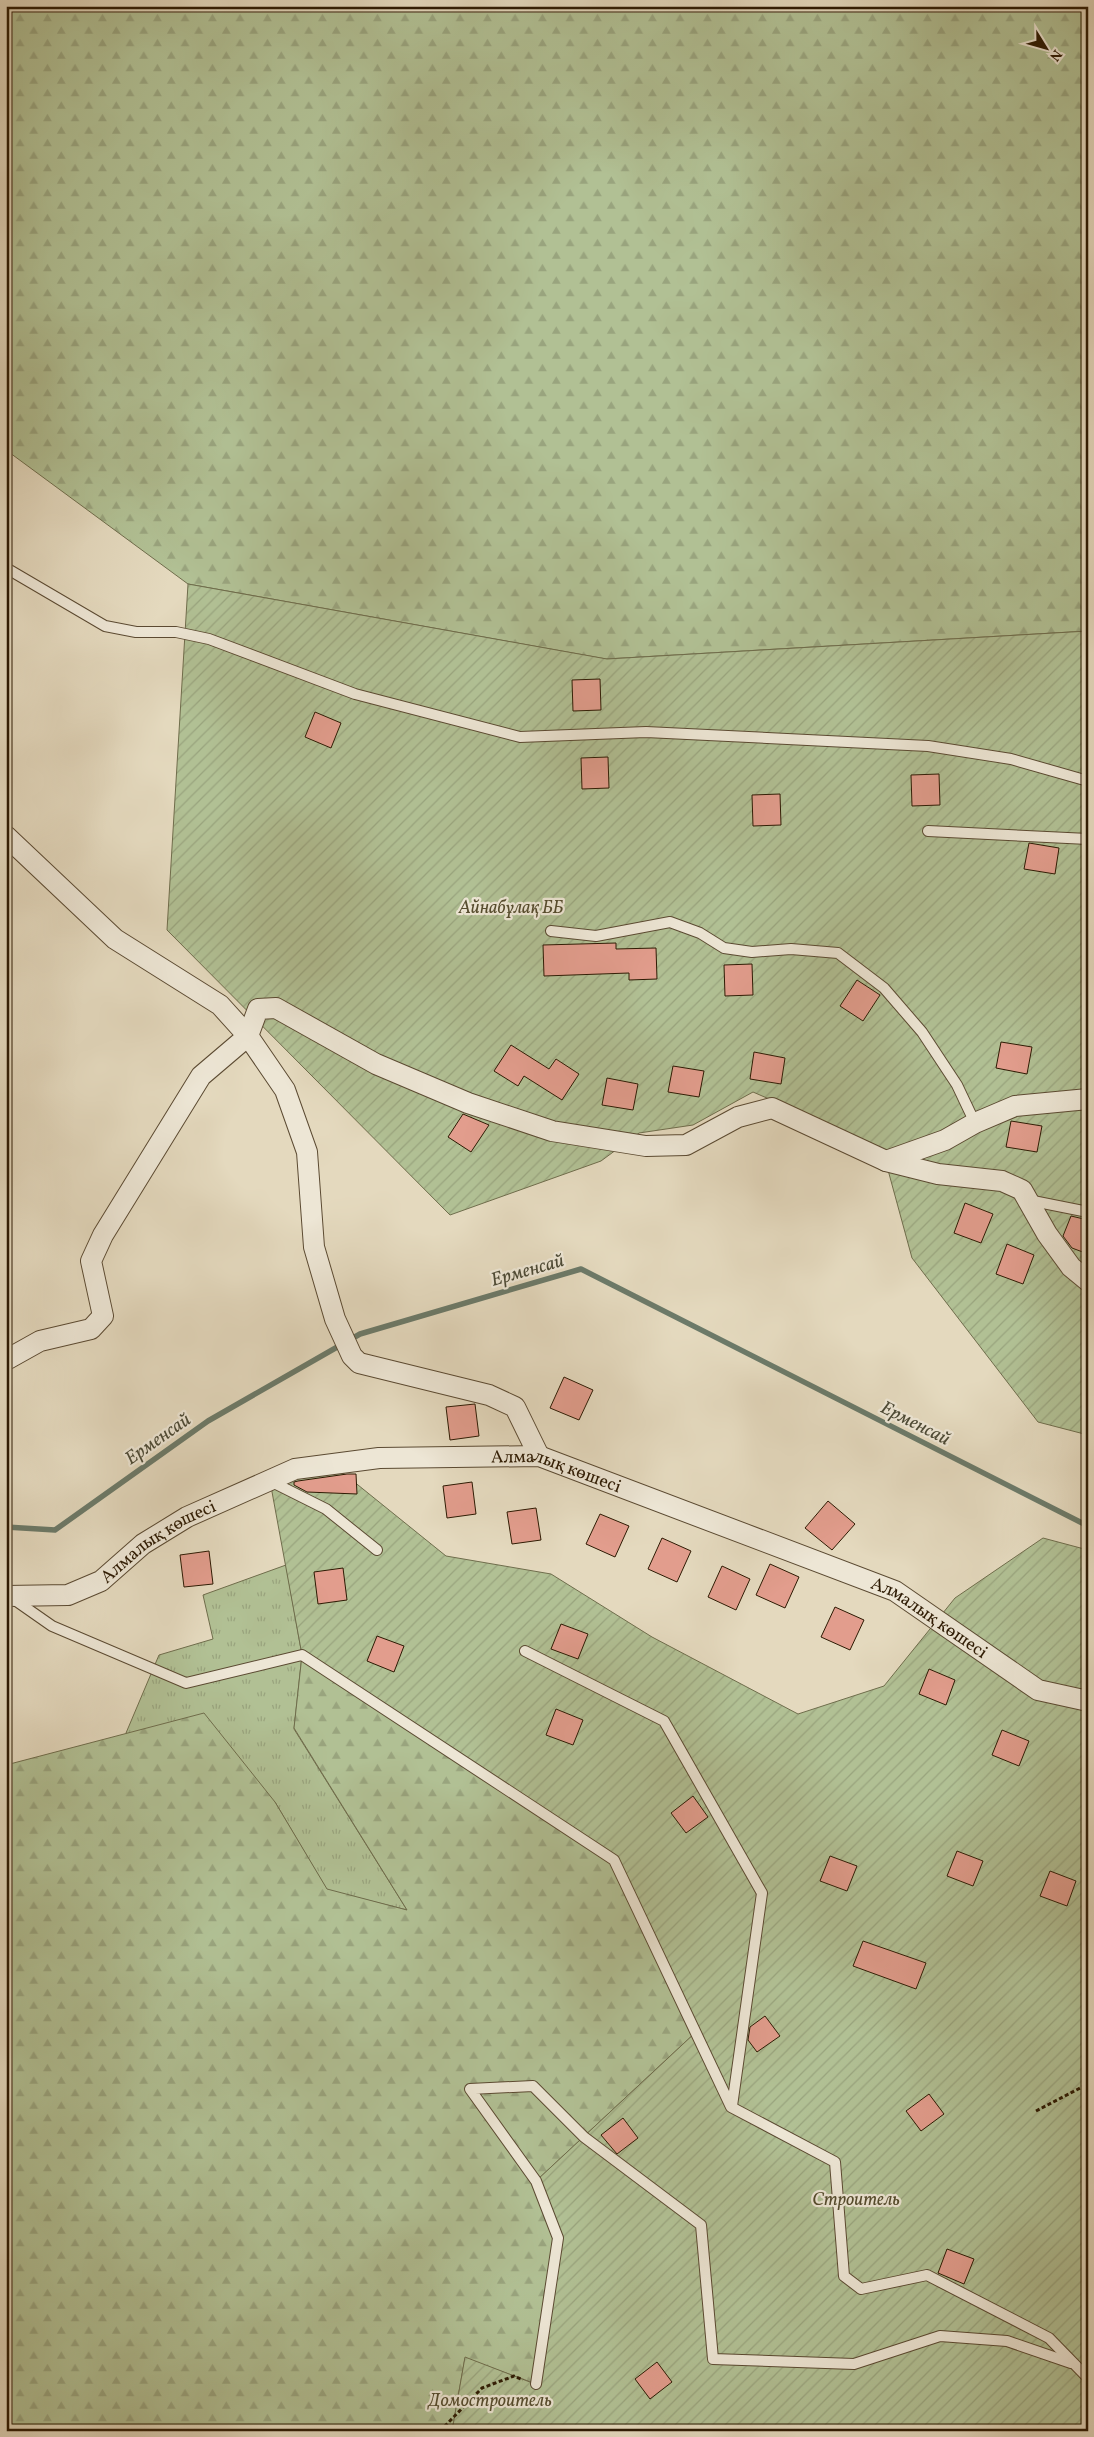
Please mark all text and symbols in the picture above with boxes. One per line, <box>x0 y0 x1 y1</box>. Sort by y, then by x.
north arrow <box>1022 22 1072 72</box>
text: N <box>1045 45 1066 65</box>
park label: Айнабұлақ ББ <box>458 896 564 921</box>
water label: Ерменсай <box>488 1248 568 1294</box>
water label: Ерменсай <box>876 1395 955 1453</box>
water label: Ерменсай <box>120 1407 197 1472</box>
street label: Алмалық көшесі <box>491 1444 625 1500</box>
street label: Алмалық көшесі <box>96 1495 220 1590</box>
street label: Алмалық көшесі <box>867 1572 992 1665</box>
park label: Строитель <box>812 2188 900 2213</box>
park label: Домостроитель <box>426 2389 552 2414</box>

